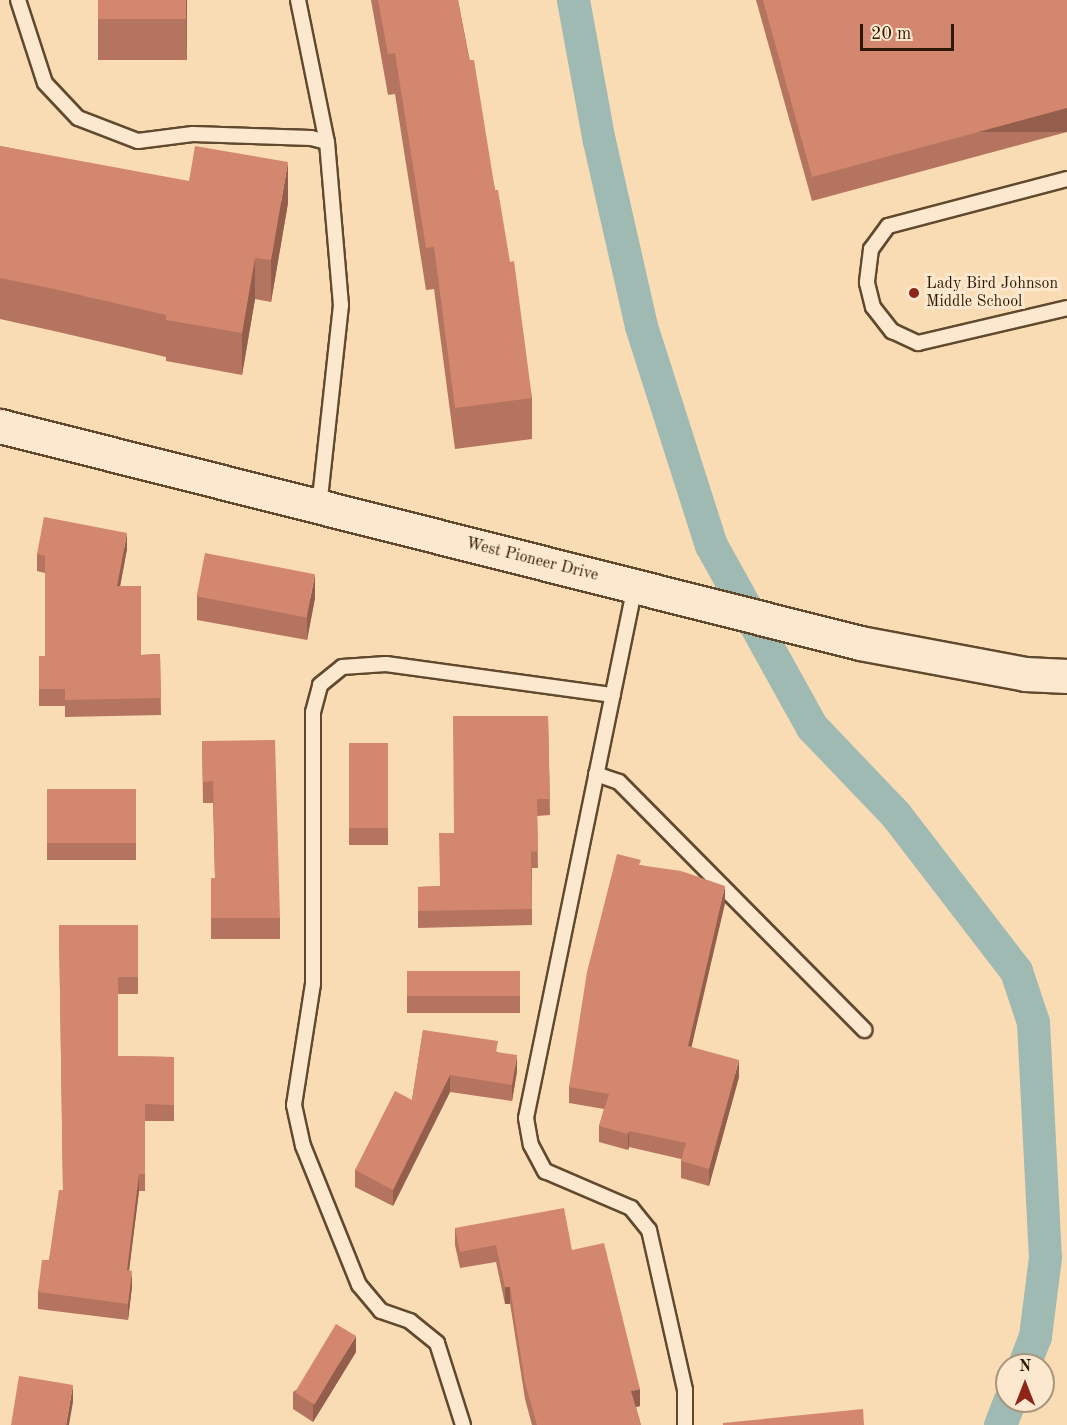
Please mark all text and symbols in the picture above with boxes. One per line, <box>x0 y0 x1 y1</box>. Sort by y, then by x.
scale bar <box>863 12 958 50</box>
text: 20 m <box>871 25 911 43</box>
place label: Lady Bird Johnson Middle School <box>926 274 1058 312</box>
marker: Lady Bird Johnson Middle School <box>907 286 921 300</box>
street label: West Pioneer Drive <box>464 534 600 586</box>
north arrow <box>995 1353 1055 1413</box>
text: N <box>1019 1359 1031 1375</box>

